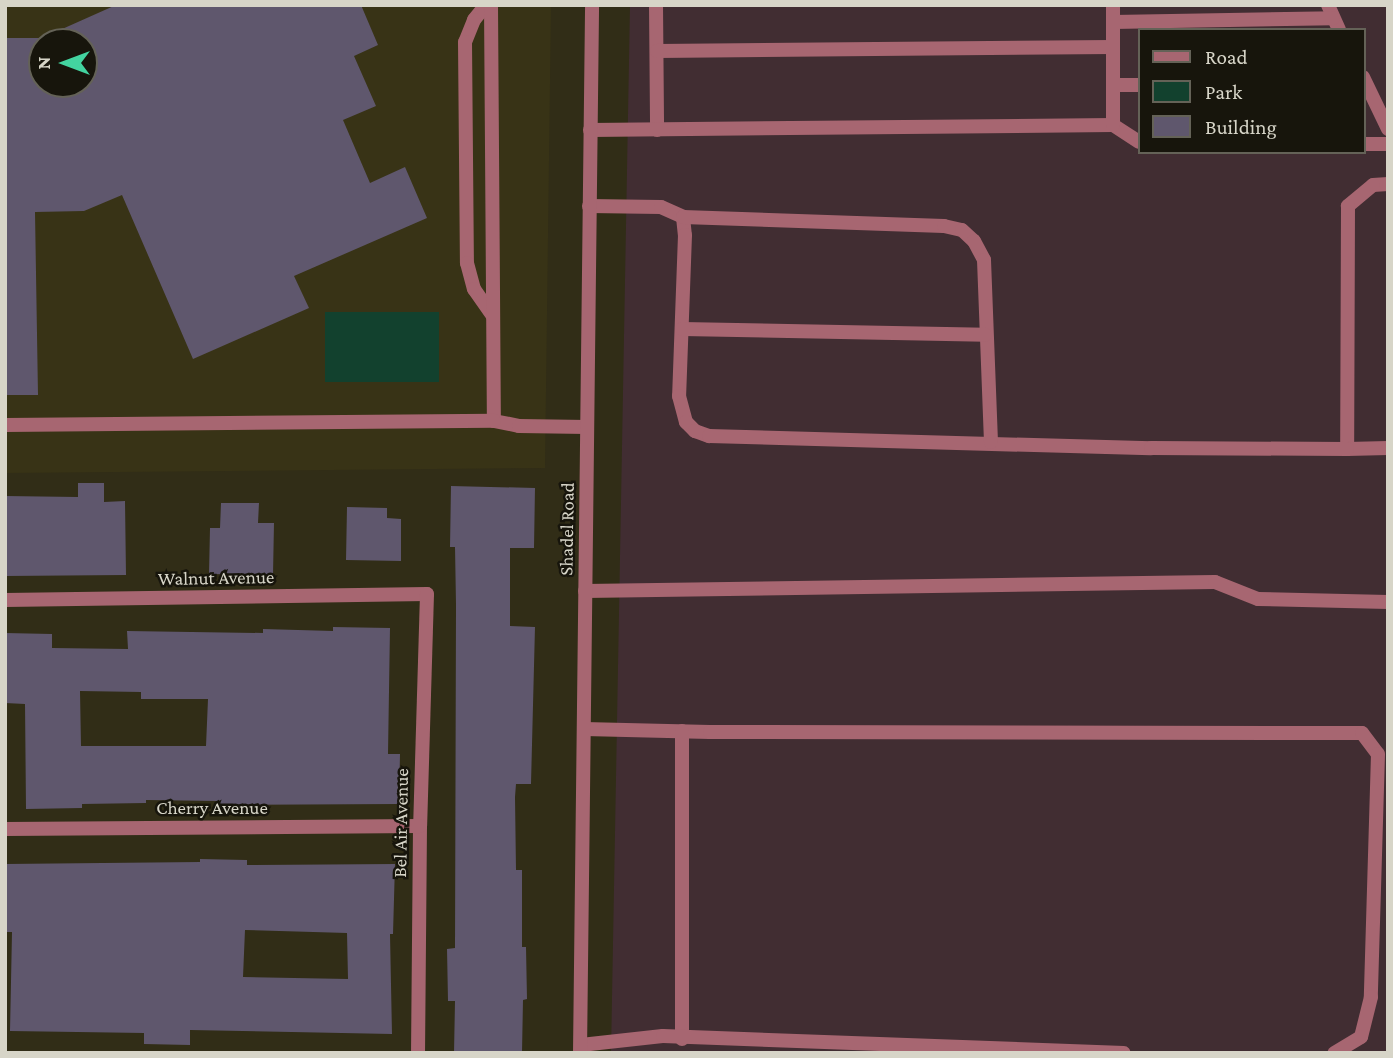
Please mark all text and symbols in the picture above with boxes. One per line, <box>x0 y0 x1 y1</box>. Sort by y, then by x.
north arrow <box>28 28 98 98</box>
legend <box>1138 28 1365 154</box>
text: Road <box>1205 45 1248 69</box>
text: N <box>33 57 54 69</box>
text: Park <box>1205 80 1242 104</box>
text: Building <box>1205 115 1277 139</box>
street label: Shadel Road <box>555 482 579 576</box>
street label: Walnut Avenue <box>158 566 274 590</box>
street label: Bel Air Avenue <box>389 768 413 878</box>
street label: Cherry Avenue <box>156 797 268 819</box>

